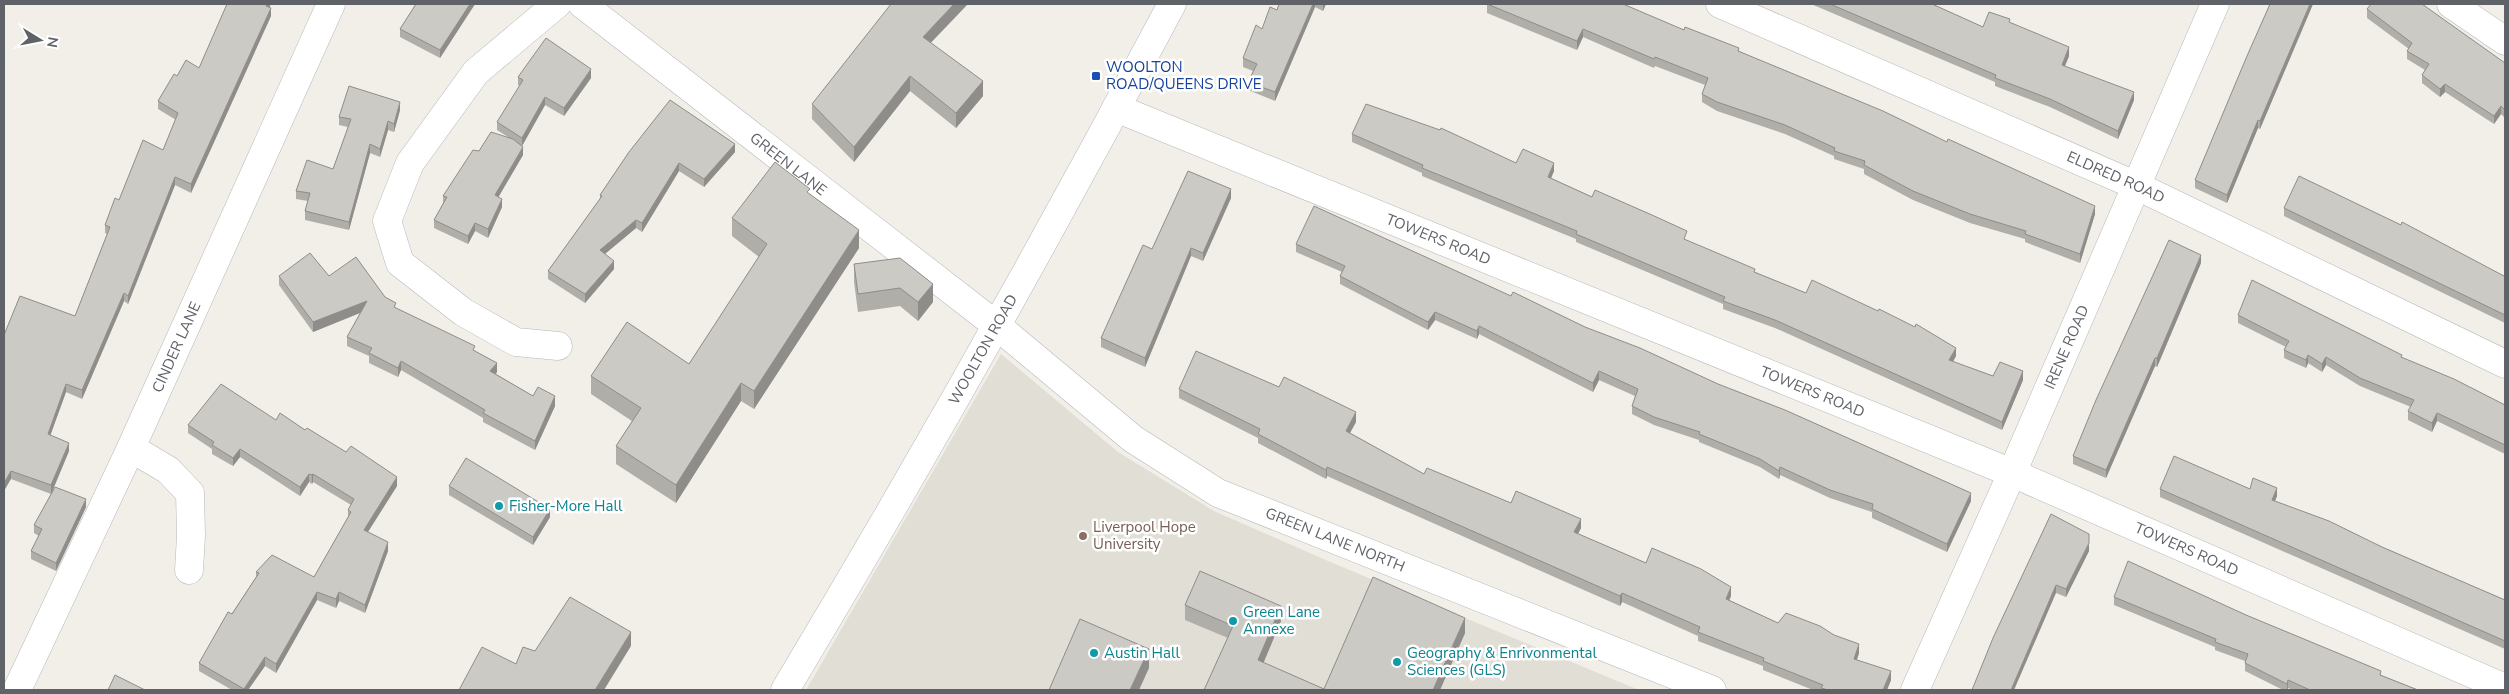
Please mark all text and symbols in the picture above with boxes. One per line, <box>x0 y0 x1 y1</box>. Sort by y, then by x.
north arrow <box>15 15 65 65</box>
text: N <box>42 35 63 49</box>
place label: WOOLTON ROAD/QUEENS DRIVE <box>1106 57 1261 94</box>
marker: WOOLTON ROAD/QUEENS DRIVE <box>1090 70 1102 82</box>
street label: GREEN LANE <box>746 128 831 200</box>
street label: ELDRED ROAD <box>2064 147 2168 208</box>
street label: TOWERS ROAD <box>1383 209 1494 270</box>
street label: WOOLTON ROAD <box>944 291 1022 408</box>
street label: CINDER LANE <box>147 299 206 396</box>
street label: IRENE ROAD <box>2040 302 2094 392</box>
street label: TOWERS ROAD <box>1757 361 1868 422</box>
place label: Fisher-More Hall <box>509 496 623 516</box>
marker: Fisher-More Hall <box>493 500 505 512</box>
street label: GREEN LANE NORTH <box>1262 503 1408 577</box>
place label: Liverpool Hope University <box>1093 517 1196 554</box>
street label: TOWERS ROAD <box>2132 518 2242 581</box>
marker: Liverpool Hope University <box>1077 530 1089 542</box>
place label: Green Lane Annexe <box>1243 602 1320 639</box>
marker: Green Lane Annexe <box>1227 615 1239 627</box>
place label: Austin Hall <box>1104 643 1180 663</box>
place label: Geography & Enrivonmental Sciences (GLS) <box>1407 643 1597 680</box>
marker: Austin Hall <box>1088 647 1100 659</box>
marker: Geography & Enrivonmental Sciences (GLS) <box>1391 656 1403 668</box>

